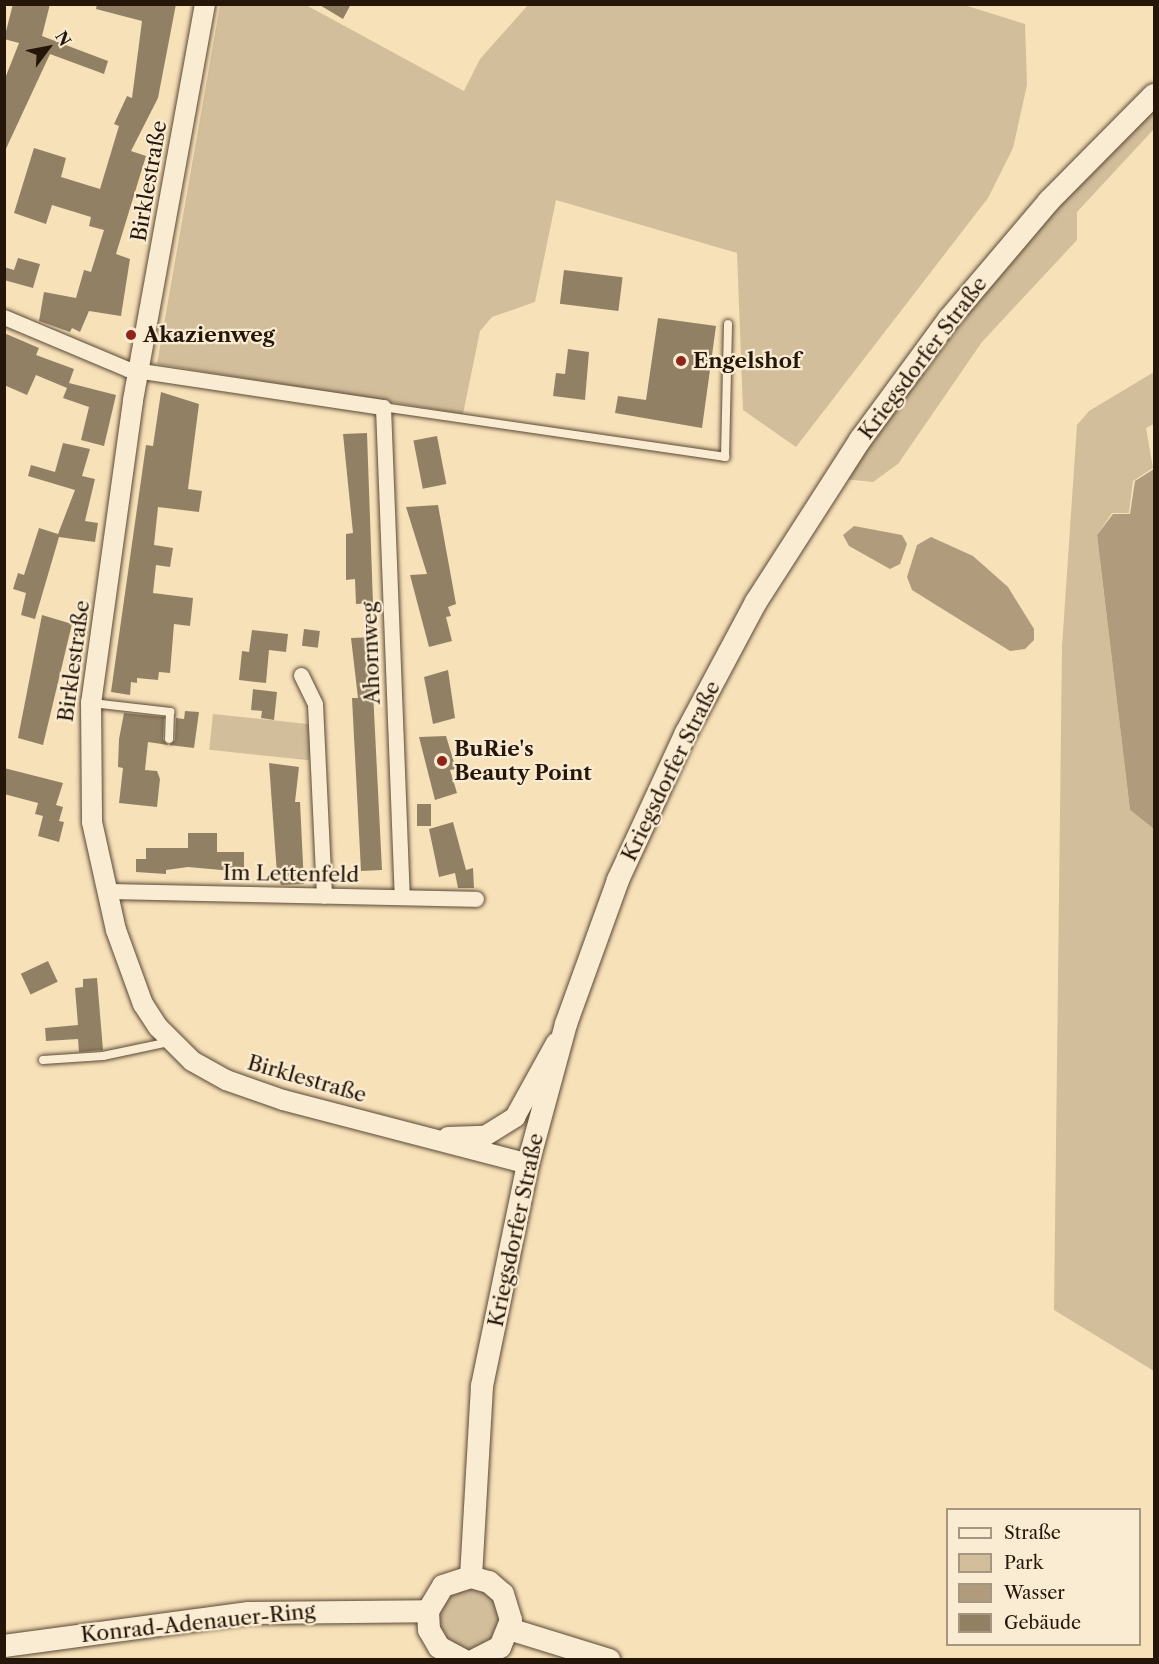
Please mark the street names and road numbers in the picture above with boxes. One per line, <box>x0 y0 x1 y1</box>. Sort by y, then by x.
street label: Birklestraße <box>126 118 172 244</box>
street label: Kriegsdorfer Straße <box>853 271 993 445</box>
street label: Birklestraße <box>53 599 95 723</box>
street label: Ahornweg <box>357 601 385 705</box>
street label: Kriegsdorfer Straße <box>616 677 726 865</box>
street label: Im Lettenfeld <box>223 860 359 888</box>
street label: Birklestraße <box>245 1050 369 1108</box>
street label: Kriegsdorfer Straße <box>483 1131 549 1329</box>
street label: Konrad-Adenauer-Ring <box>80 1598 316 1648</box>

